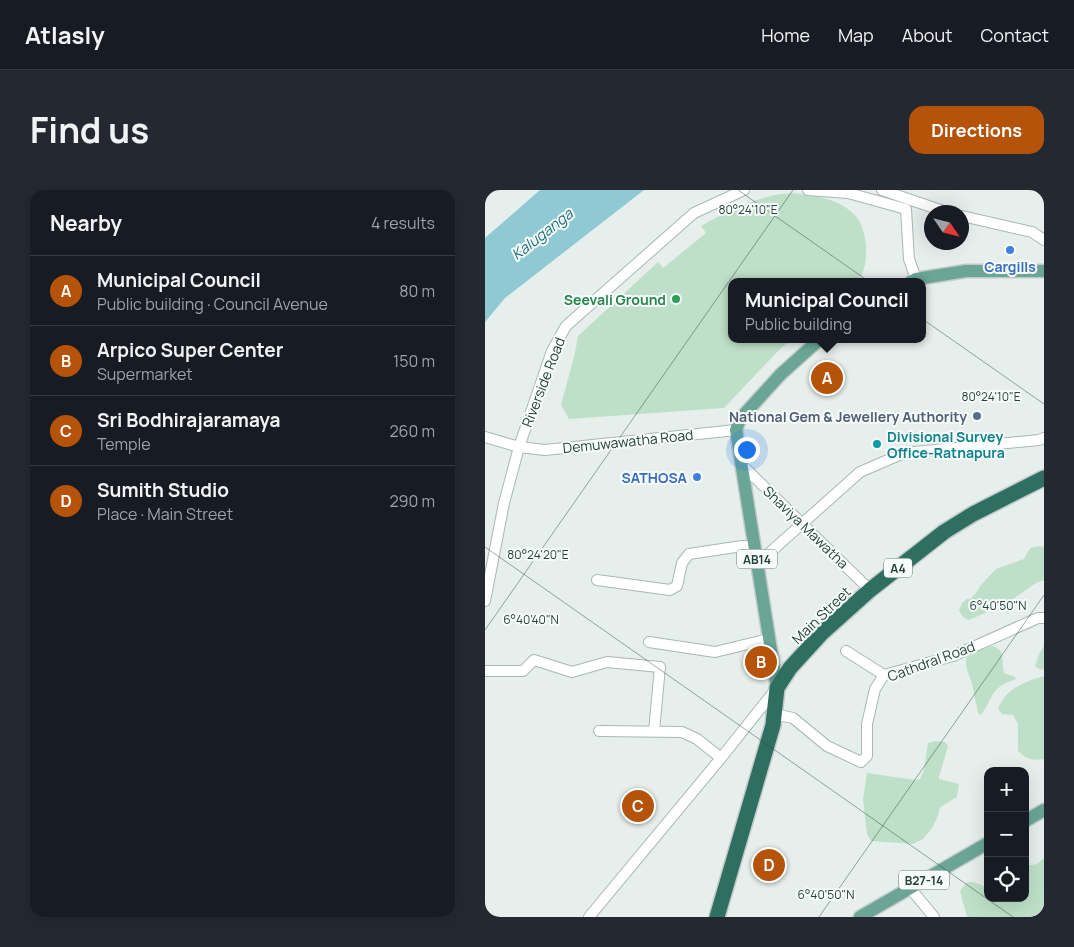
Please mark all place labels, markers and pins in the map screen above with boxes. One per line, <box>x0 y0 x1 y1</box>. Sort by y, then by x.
marker: Cargills <box>1004 244 1016 256</box>
place label: Cargills <box>984 257 1036 276</box>
place label: Seevali Ground <box>564 290 666 309</box>
marker: Seevali Ground <box>670 293 682 305</box>
pin: A <box>811 359 843 397</box>
place label: National Gem & Jewellery Authority <box>729 407 967 426</box>
marker: National Gem & Jewellery Authority <box>971 410 983 422</box>
place label: Divisional Survey Office-Ratnapura <box>887 427 1005 462</box>
marker: Divisional Survey Office-Ratnapura <box>871 438 883 450</box>
place label: SATHOSA <box>622 468 688 487</box>
marker: SATHOSA <box>691 471 703 483</box>
pin: B <box>745 643 777 681</box>
pin: C <box>622 787 654 825</box>
pin: D <box>753 846 785 884</box>

